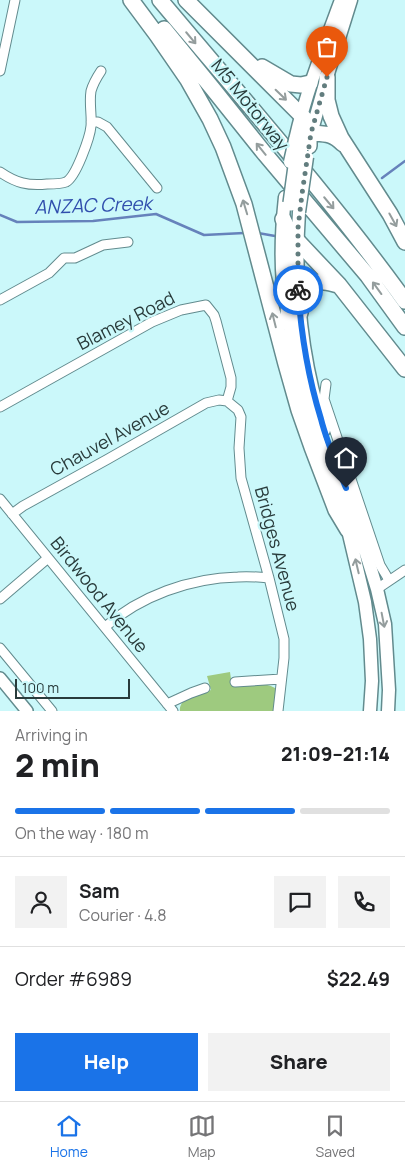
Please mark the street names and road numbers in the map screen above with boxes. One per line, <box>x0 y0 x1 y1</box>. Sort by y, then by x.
street label: M5 Motorway <box>206 54 295 155</box>
street label: Blamey Road <box>73 285 178 355</box>
street label: Chauvel Avenue <box>46 395 173 481</box>
street label: Bridges Avenue <box>250 484 306 614</box>
street label: Birdwood Avenue <box>45 531 154 657</box>

